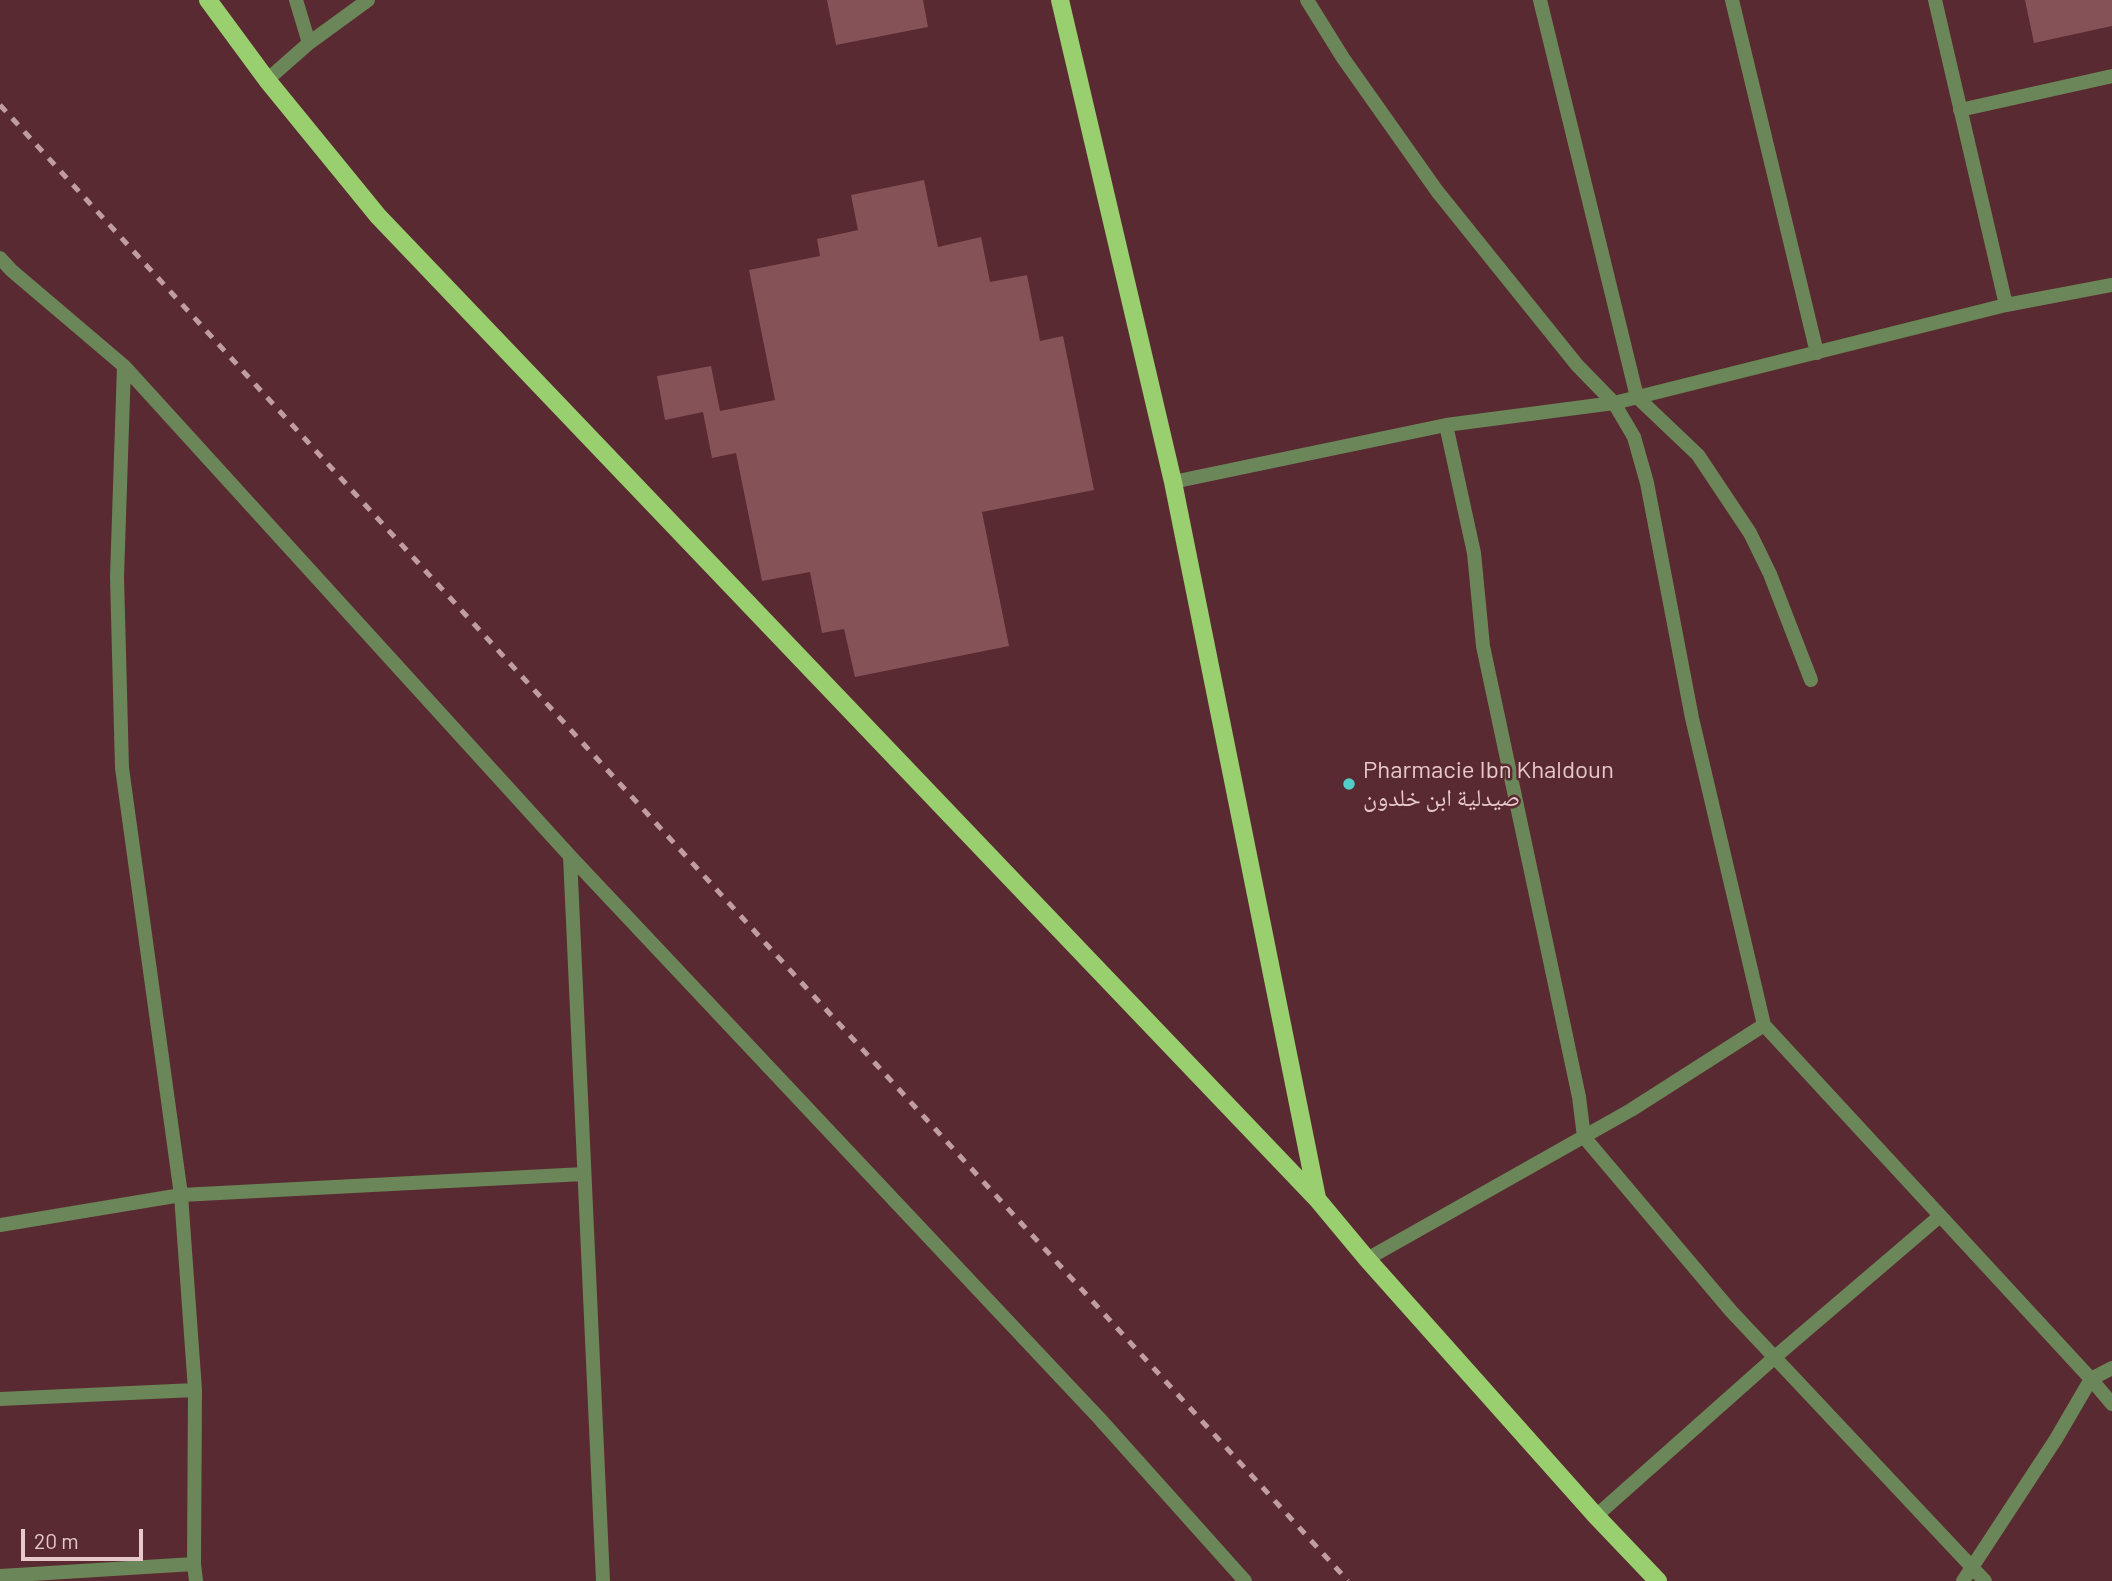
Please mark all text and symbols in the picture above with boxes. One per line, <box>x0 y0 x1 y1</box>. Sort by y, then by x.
place label: Pharmacie Ibn Khaldoun صيدلية ابن خلدون <box>1363 756 1614 812</box>
marker: Pharmacie Ibn Khaldoun صيدلية ابن خلدون <box>1341 776 1357 792</box>
scale bar <box>24 1514 147 1558</box>
text: 20 m <box>34 1528 79 1553</box>

